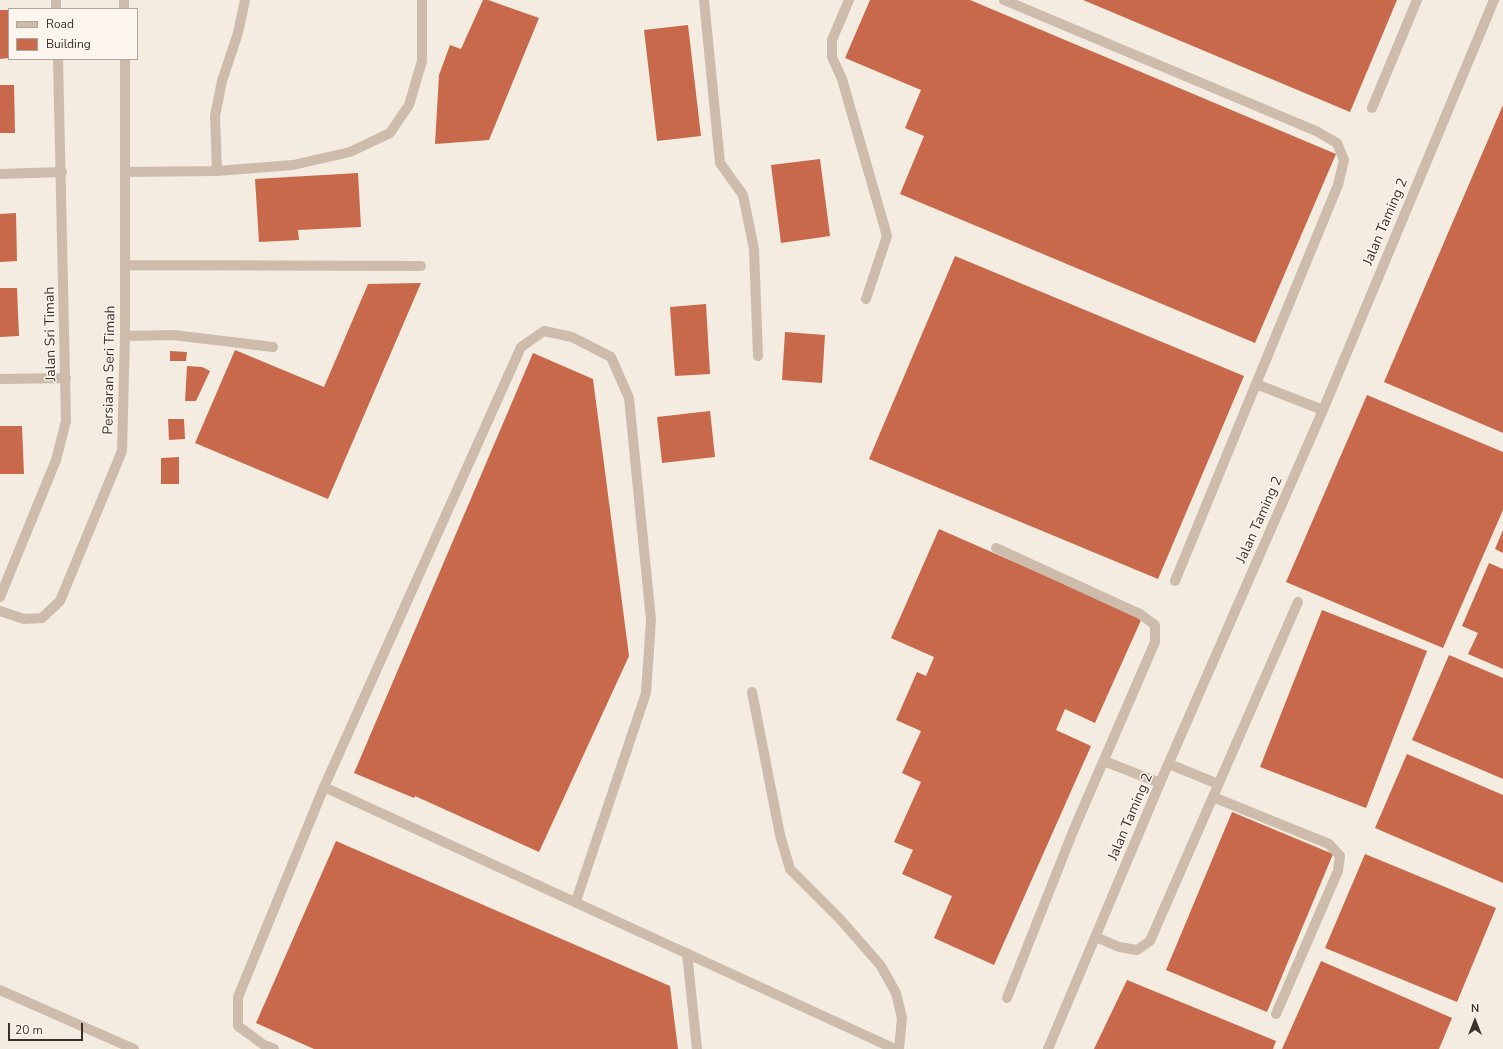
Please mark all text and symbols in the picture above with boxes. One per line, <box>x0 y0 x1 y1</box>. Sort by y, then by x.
legend <box>8 8 138 60</box>
text: Road <box>46 16 74 32</box>
text: Building <box>46 36 91 52</box>
street label: Jalan Taming 2 <box>1360 176 1412 268</box>
street label: Jalan Sri Timah <box>42 287 60 381</box>
street label: Persiaran Seri Timah <box>100 305 120 435</box>
street label: Jalan Taming 2 <box>1233 474 1287 566</box>
street label: Jalan Taming 2 <box>1105 771 1157 863</box>
north arrow <box>1455 1001 1495 1041</box>
text: N <box>1471 1001 1479 1016</box>
scale bar <box>10 1015 85 1041</box>
text: 20 m <box>15 1022 43 1038</box>

